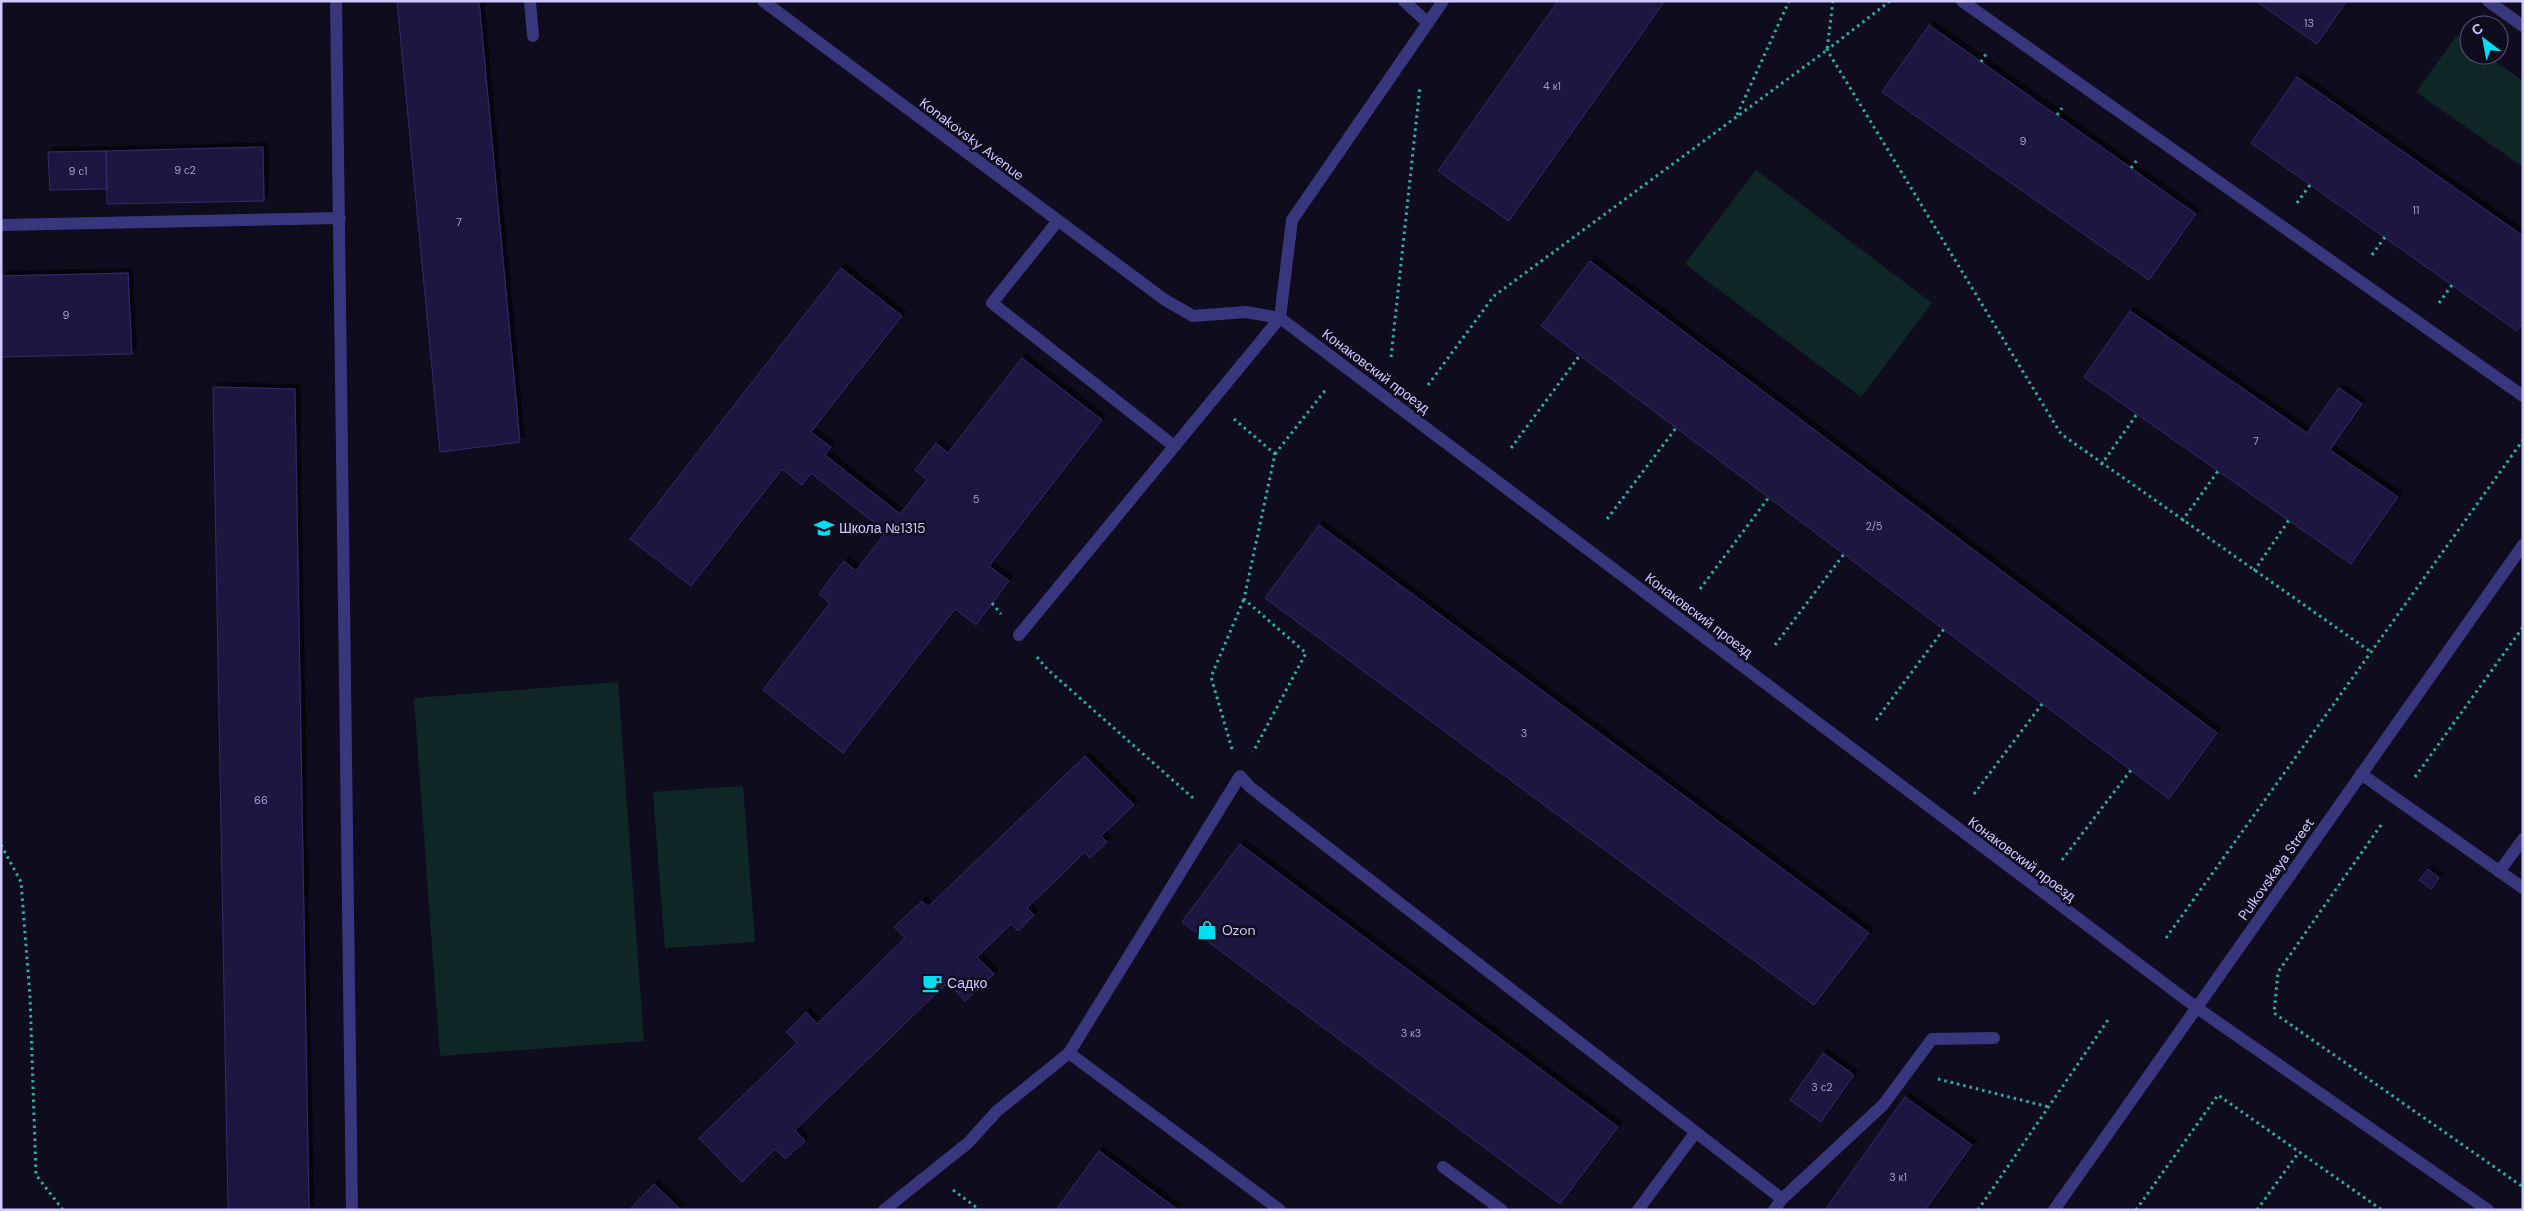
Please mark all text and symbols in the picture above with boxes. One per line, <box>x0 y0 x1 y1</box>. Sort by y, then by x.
north arrow <box>2459 15 2509 65</box>
house number: 13 <box>2304 16 2314 30</box>
text: С <box>2468 19 2486 39</box>
house number: 4 к1 <box>1543 79 1561 93</box>
street label: Konakovsky Avenue <box>916 94 1028 184</box>
house number: 9 <box>2020 134 2027 148</box>
house number: 9 с2 <box>174 163 196 177</box>
house number: 9 с1 <box>69 164 87 178</box>
house number: 11 <box>2413 203 2419 217</box>
house number: 7 <box>456 215 462 229</box>
house number: 9 <box>63 308 70 322</box>
street label: Конаковский проезд <box>1319 325 1433 417</box>
house number: 7 <box>2253 434 2259 448</box>
house number: 5 <box>973 492 980 506</box>
school or university icon: Школа №1315 <box>813 517 835 539</box>
place label: Школа №1315 <box>839 519 926 537</box>
house number: 2/5 <box>1865 519 1883 533</box>
street label: Конаковский проезд <box>1642 569 1756 661</box>
house number: 3 <box>1521 726 1527 740</box>
house number: 66 <box>254 793 268 807</box>
street label: Конаковский проезд <box>1965 813 2079 905</box>
street label: Pulkovskaya Street <box>2234 814 2318 924</box>
shop icon: Ozon <box>1196 919 1218 941</box>
place label: Ozon <box>1222 921 1256 939</box>
cafe icon: Садко <box>921 972 943 994</box>
place label: Садко <box>947 974 988 992</box>
house number: 3 к3 <box>1401 1026 1421 1040</box>
house number: 3 с2 <box>1811 1080 1833 1094</box>
house number: 3 к1 <box>1889 1170 1907 1184</box>

